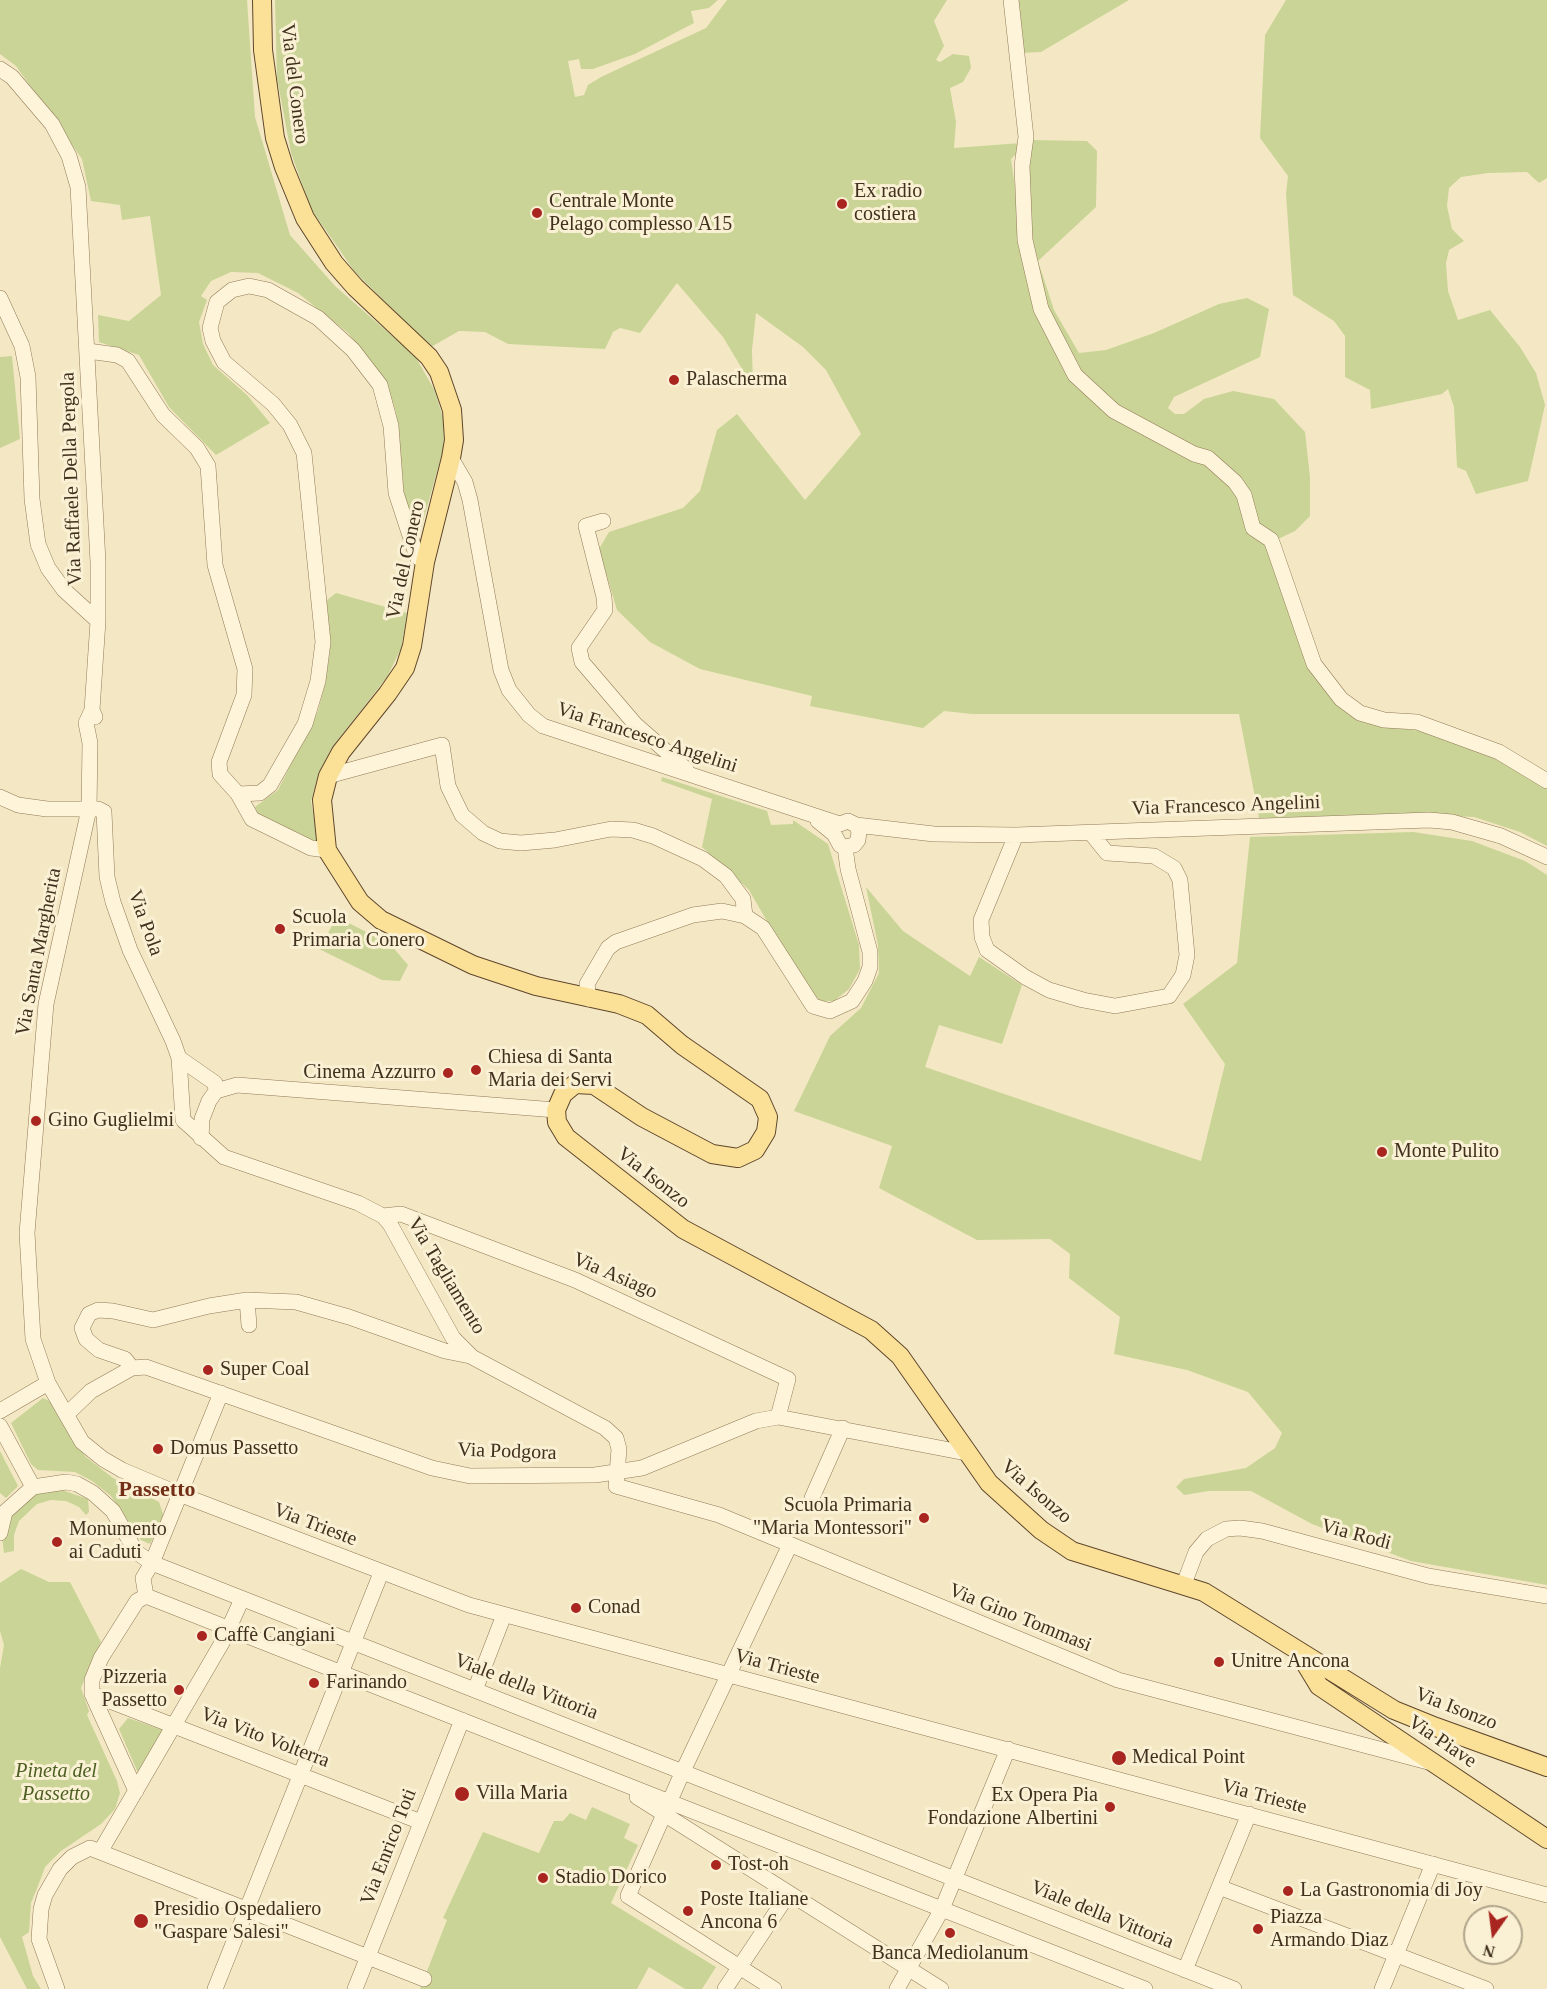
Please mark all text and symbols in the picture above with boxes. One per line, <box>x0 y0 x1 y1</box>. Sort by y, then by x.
street label: Via del Conero <box>275 22 313 146</box>
place label: Ex radio costiera <box>854 180 922 227</box>
place label: Centrale Monte Pelago complesso A15 <box>549 190 732 237</box>
marker: Ex radio costiera <box>835 197 849 211</box>
marker: Centrale Monte Pelago complesso A15 <box>530 206 544 220</box>
place label: Palascherma <box>686 368 787 392</box>
street label: Via Raffaele Della Pergola <box>56 372 88 586</box>
marker: Palascherma <box>667 373 681 387</box>
street label: Via del Conero <box>382 498 430 622</box>
street label: Via Francesco Angelini <box>554 697 740 779</box>
street label: Via Francesco Angelini <box>1131 791 1321 821</box>
street label: Via Santa Margherita <box>11 866 67 1038</box>
street label: Via Pola <box>122 887 168 959</box>
place label: Scuola Primaria Conero <box>292 906 425 953</box>
marker: Scuola Primaria Conero <box>273 922 287 936</box>
place label: Chiesa di Santa Maria dei Servi <box>488 1046 612 1093</box>
place label: Cinema Azzurro <box>303 1061 436 1085</box>
marker: Chiesa di Santa Maria dei Servi <box>469 1063 483 1077</box>
marker: Cinema Azzurro <box>441 1066 455 1080</box>
place label: Gino Guglielmi <box>48 1109 174 1133</box>
marker: Gino Guglielmi <box>29 1114 43 1128</box>
place label: Monte Pulito <box>1394 1140 1499 1164</box>
street label: Via Isonzo <box>612 1142 694 1214</box>
marker: Monte Pulito <box>1375 1145 1389 1159</box>
street label: Via Tagliamento <box>402 1213 490 1339</box>
street label: Via Asiago <box>569 1248 661 1304</box>
place label: Super Coal <box>220 1358 309 1382</box>
marker: Super Coal <box>201 1363 215 1377</box>
place label: Domus Passetto <box>170 1437 298 1461</box>
street label: Via Podgora <box>457 1438 557 1466</box>
marker: Domus Passetto <box>151 1442 165 1456</box>
street label: Via Isonzo <box>996 1455 1076 1529</box>
district label: Passetto <box>119 1477 195 1503</box>
place label: Scuola Primaria "Maria Montessori" <box>753 1494 912 1541</box>
street label: Via Trieste <box>270 1498 360 1552</box>
marker: Scuola Primaria "Maria Montessori" <box>917 1511 931 1525</box>
street label: Via Rodi <box>1318 1514 1394 1556</box>
place label: Monumento ai Caduti <box>69 1518 167 1565</box>
marker: Monumento ai Caduti <box>50 1535 64 1549</box>
street label: Via Gino Tommasi <box>945 1578 1095 1658</box>
place label: Conad <box>588 1596 640 1620</box>
marker: Conad <box>569 1601 583 1615</box>
place label: Caffè Cangiani <box>214 1624 335 1648</box>
marker: Caffè Cangiani <box>195 1629 209 1643</box>
street label: Via Trieste <box>732 1644 822 1690</box>
street label: Viale della Vittoria <box>451 1649 601 1725</box>
place label: Unitre Ancona <box>1231 1650 1349 1674</box>
marker: Unitre Ancona <box>1212 1655 1226 1669</box>
place label: Pizzeria Passetto <box>101 1666 167 1713</box>
place label: Farinando <box>326 1671 407 1695</box>
marker: Farinando <box>307 1676 321 1690</box>
street label: Via Isonzo <box>1412 1682 1500 1736</box>
marker: Pizzeria Passetto <box>172 1683 186 1697</box>
street label: Via Vito Volterra <box>197 1702 333 1774</box>
street label: Via Piave <box>1403 1710 1481 1774</box>
place label: Medical Point <box>1132 1746 1245 1770</box>
marker: Medical Point <box>1110 1749 1128 1767</box>
park label: Pineta del Passetto <box>15 1760 97 1807</box>
street label: Via Trieste <box>1219 1774 1309 1820</box>
place label: Villa Maria <box>476 1782 568 1806</box>
place label: Ex Opera Pia Fondazione Albertini <box>927 1784 1098 1831</box>
street label: Via Enrico Toti <box>356 1785 422 1909</box>
marker: Villa Maria <box>453 1785 471 1803</box>
marker: Ex Opera Pia Fondazione Albertini <box>1103 1800 1117 1814</box>
place label: Tost-oh <box>728 1853 789 1877</box>
marker: Tost-oh <box>709 1858 723 1872</box>
place label: Stadio Dorico <box>555 1866 667 1890</box>
marker: Stadio Dorico <box>536 1871 550 1885</box>
street label: Viale della Vittoria <box>1027 1875 1177 1955</box>
place label: La Gastronomia di Joy <box>1300 1879 1483 1903</box>
marker: La Gastronomia di Joy <box>1281 1884 1295 1898</box>
place label: Poste Italiane Ancona 6 <box>700 1888 808 1935</box>
place label: Presidio Ospedaliero "Gaspare Salesi" <box>154 1898 321 1945</box>
marker: Poste Italiane Ancona 6 <box>681 1904 695 1918</box>
north arrow <box>1463 1905 1523 1965</box>
place label: Piazza Armando Diaz <box>1270 1906 1388 1953</box>
marker: Presidio Ospedaliero "Gaspare Salesi" <box>132 1912 150 1930</box>
marker: Piazza Armando Diaz <box>1251 1922 1265 1936</box>
marker: Banca Mediolanum <box>943 1926 957 1940</box>
text: N <box>1481 1941 1497 1961</box>
place label: Banca Mediolanum <box>871 1942 1029 1966</box>

